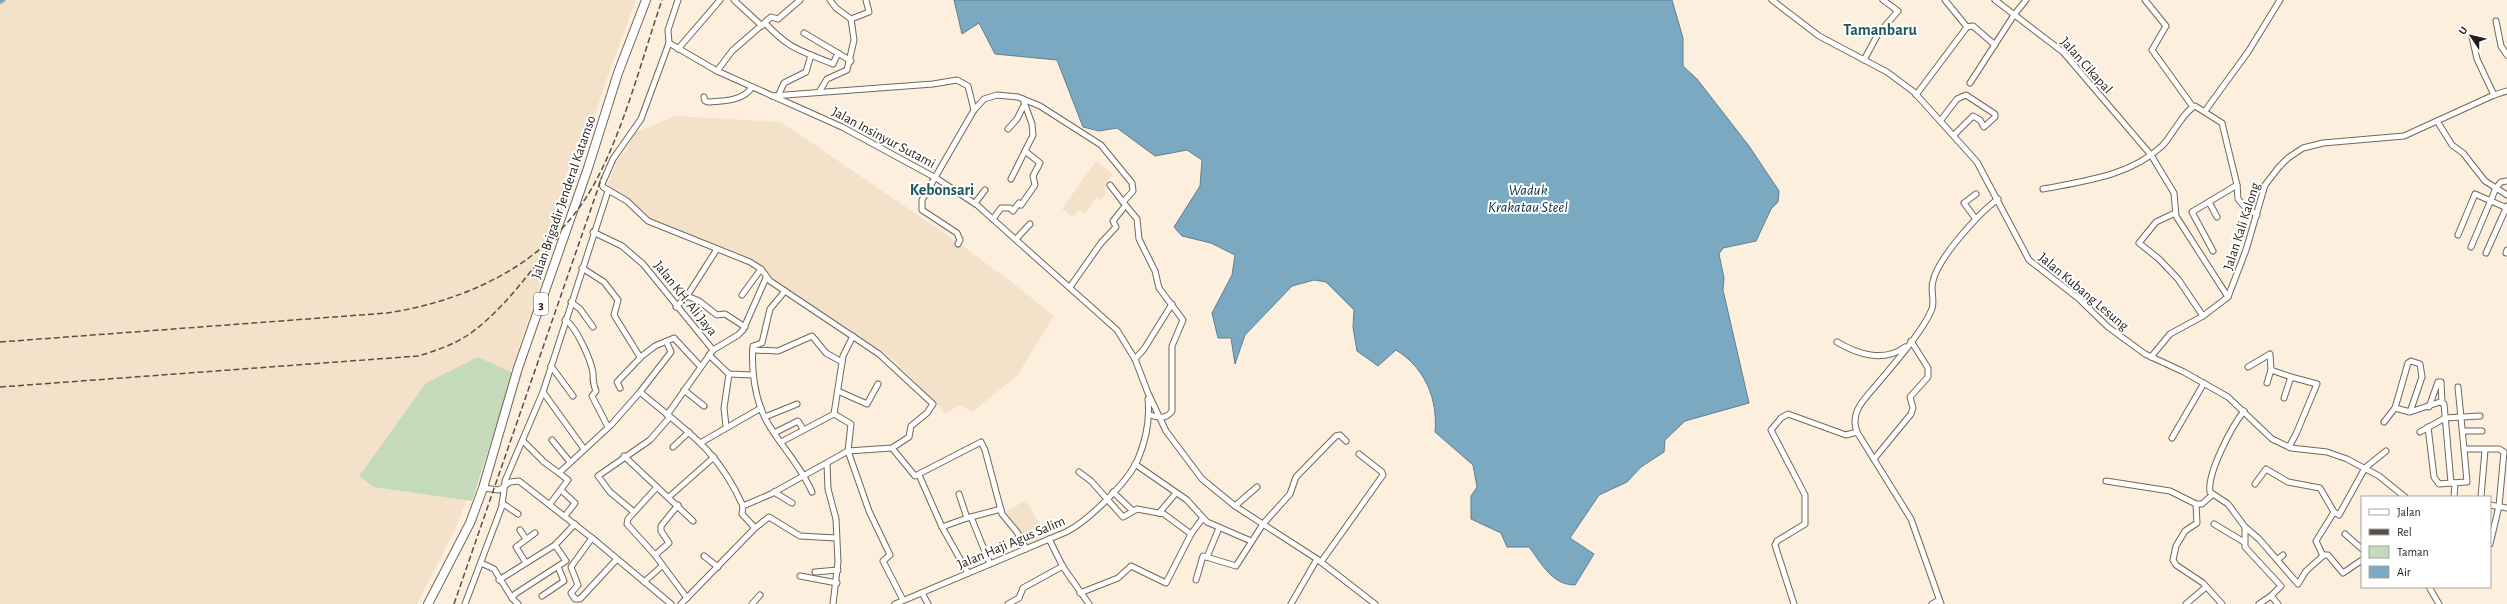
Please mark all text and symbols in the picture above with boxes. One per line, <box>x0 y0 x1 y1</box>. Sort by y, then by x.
north arrow <box>2451 16 2491 56</box>
district label: Tamanbaru <box>1843 22 1917 38</box>
text: U <box>2457 25 2470 37</box>
street label: Jalan Cikapal <box>2058 35 2115 96</box>
street label: Jalan Insinyur Sutami <box>829 105 938 171</box>
street label: Jalan Brigadir Jenderal Katamso <box>529 114 599 281</box>
street label: Jalan Kali Kalong <box>2221 181 2263 272</box>
district label: Kebonsari <box>910 182 974 198</box>
water label: Waduk Krakatau Steel <box>1488 183 1568 215</box>
street label: Jalan Kubang Lesung <box>2036 250 2131 333</box>
street label: Jalan KH. Ali Jaya <box>651 258 720 339</box>
road number: 3 <box>534 293 548 315</box>
legend <box>2361 496 2491 588</box>
text: Jalan <box>2397 506 2421 518</box>
street label: Jalan Haji Agus Salim <box>956 514 1067 572</box>
text: Rel <box>2397 526 2412 538</box>
text: Taman <box>2397 546 2429 558</box>
text: Air <box>2397 566 2411 578</box>

